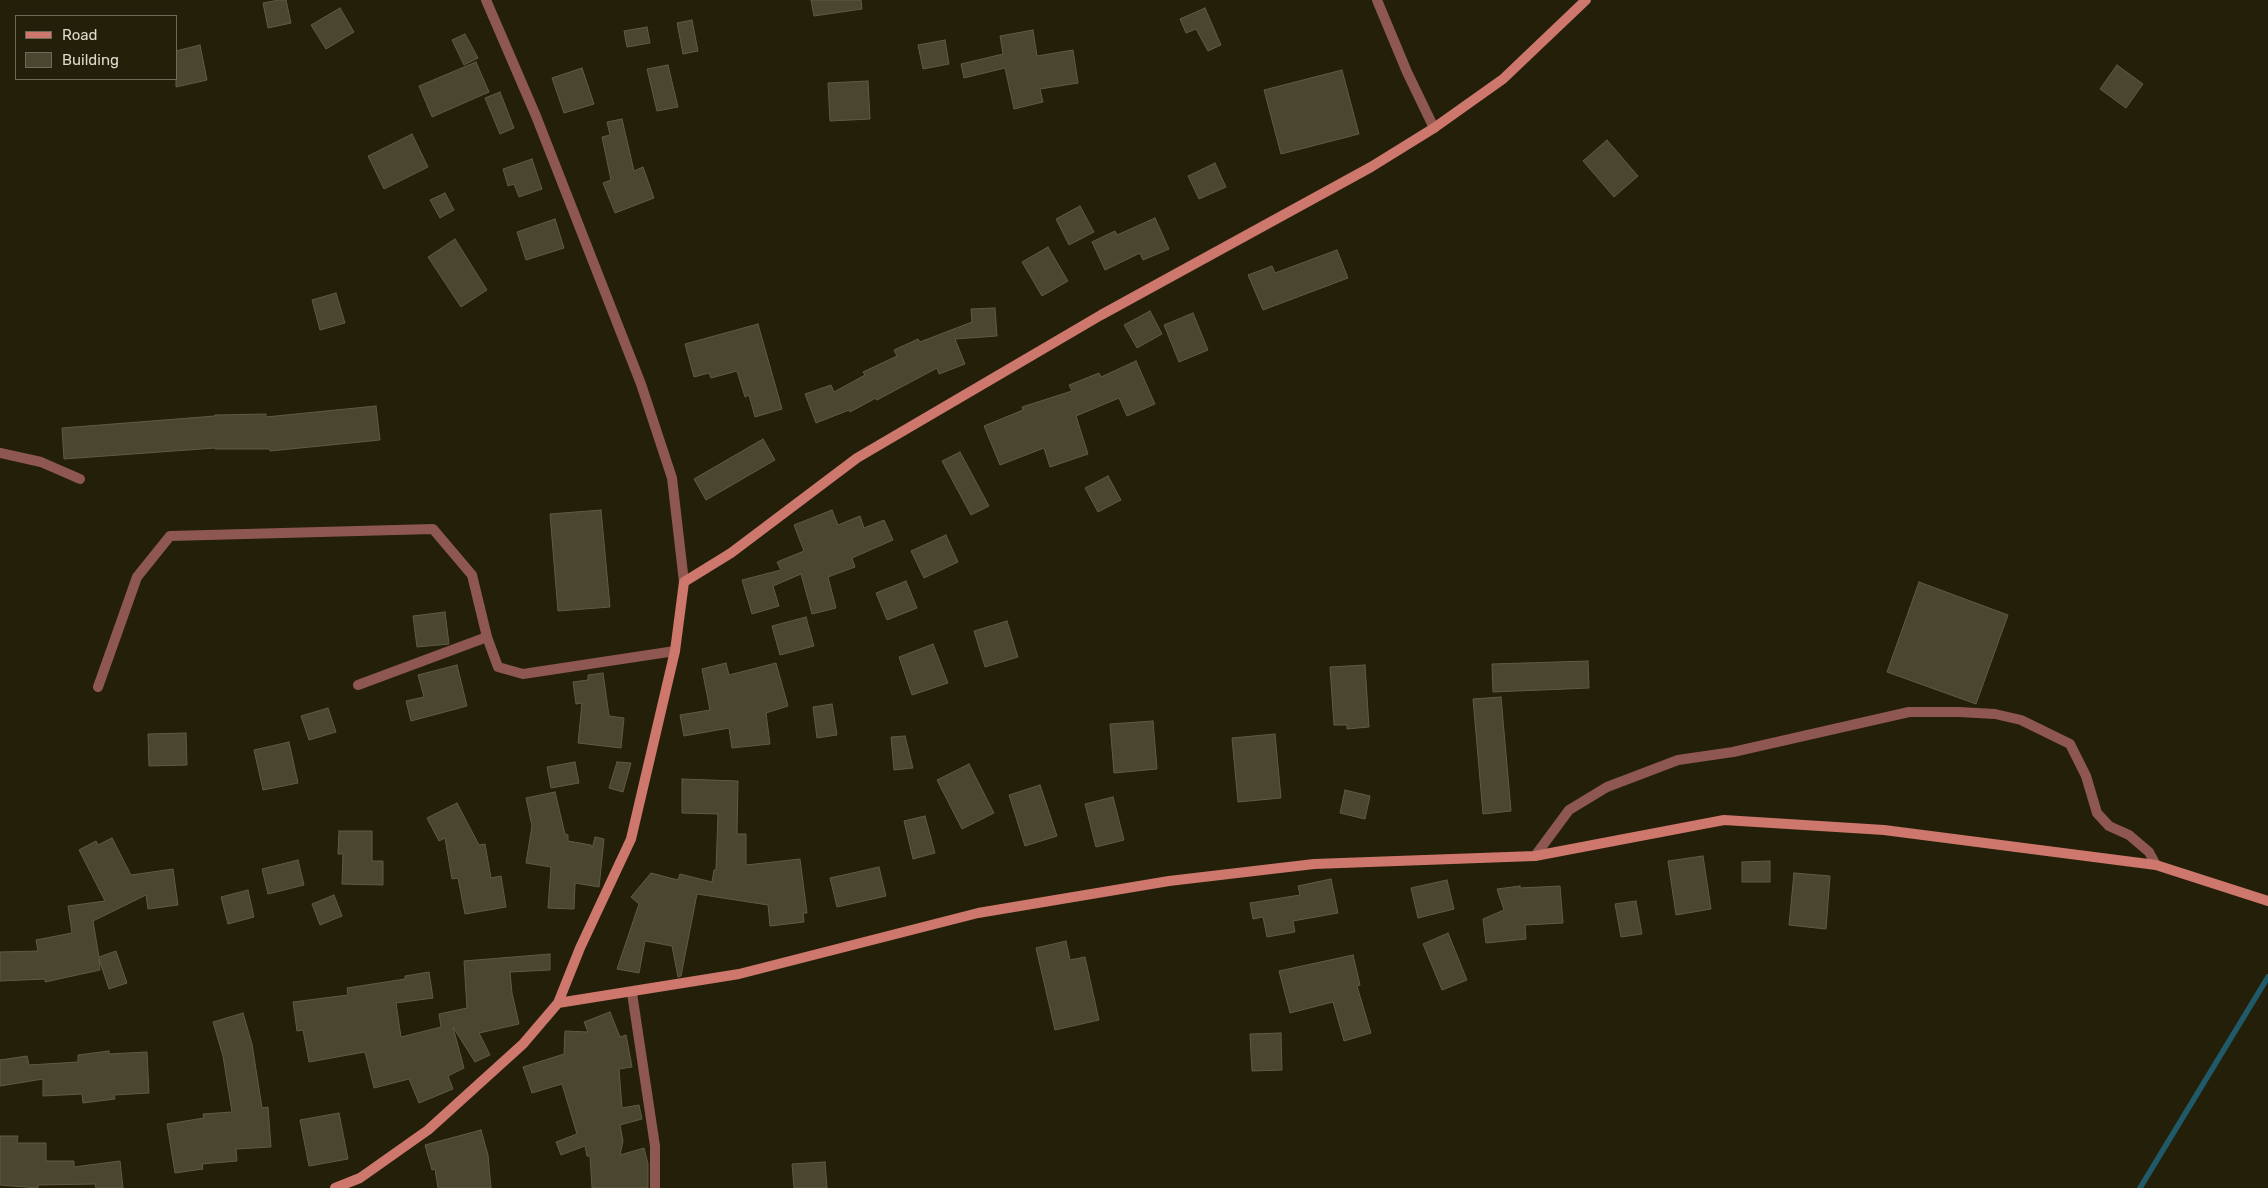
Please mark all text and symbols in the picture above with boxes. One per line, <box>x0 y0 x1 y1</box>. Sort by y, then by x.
legend <box>15 15 178 80</box>
text: Road <box>62 26 98 44</box>
text: Building <box>62 51 119 69</box>

